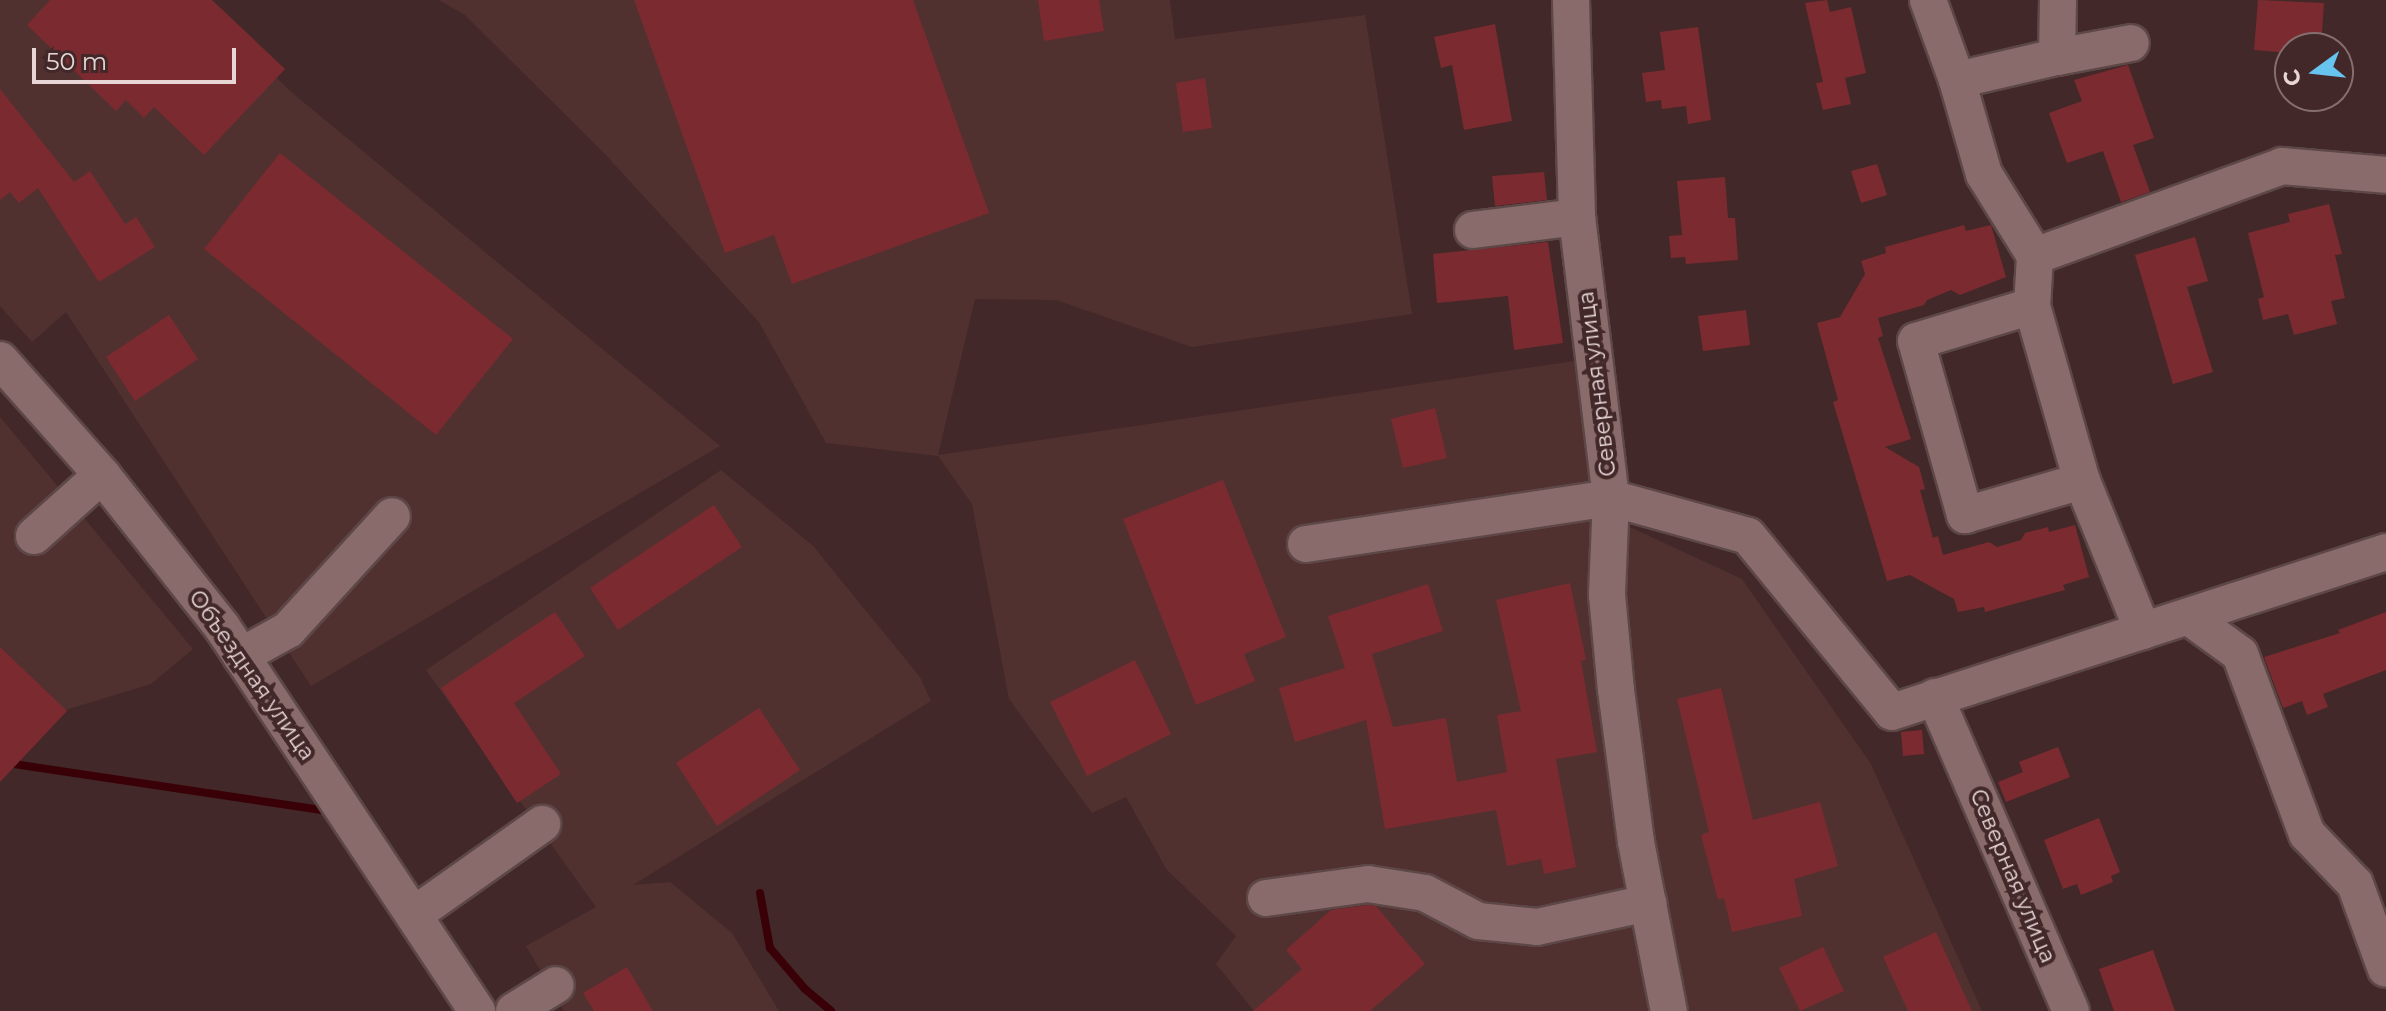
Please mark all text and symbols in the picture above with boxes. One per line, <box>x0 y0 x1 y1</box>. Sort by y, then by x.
scale bar <box>36 32 240 82</box>
north arrow <box>2274 32 2354 112</box>
text: 50 m <box>46 47 107 76</box>
text: С <box>2277 67 2307 89</box>
street label: Северная улица <box>1573 290 1621 478</box>
street label: Объездная улица <box>183 585 321 765</box>
street label: Северная улица <box>1964 785 2062 967</box>

